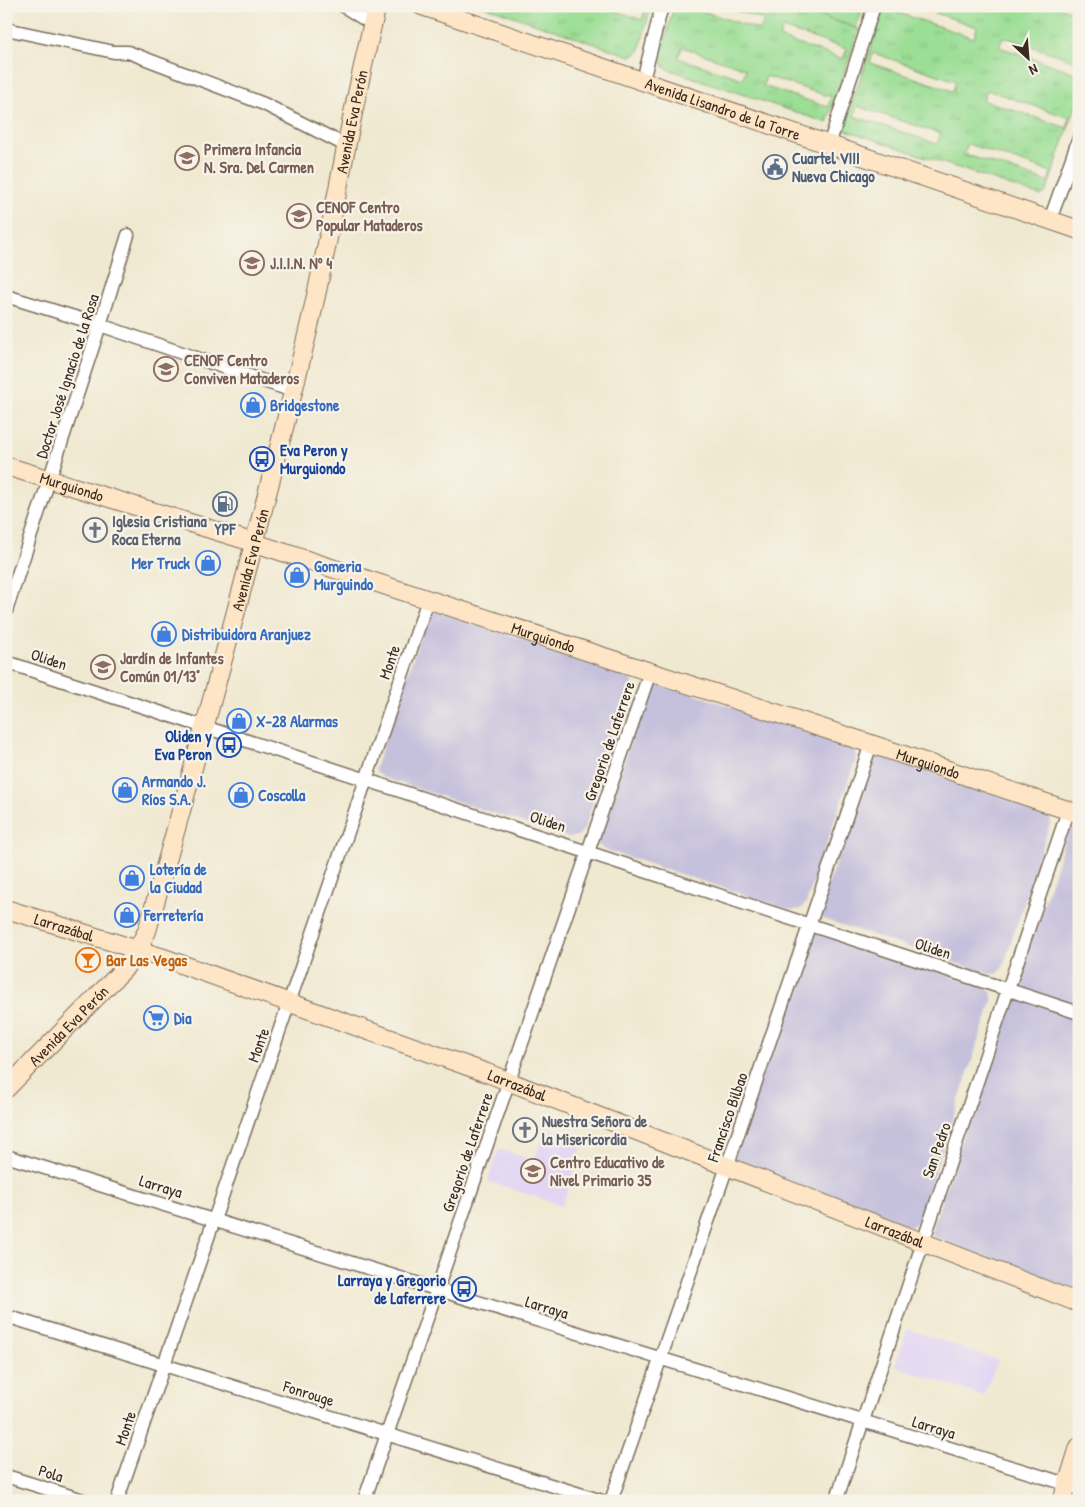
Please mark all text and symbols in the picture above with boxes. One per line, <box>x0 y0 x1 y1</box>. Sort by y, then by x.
north arrow <box>1002 32 1052 82</box>
text: N <box>1026 60 1041 81</box>
street label: Avenida Eva Perón <box>330 68 373 175</box>
street label: Avenida Lisandro de la Torre <box>642 72 804 145</box>
place label: Primera Infancia N. Sra. Del Carmen <box>204 138 314 178</box>
school or university icon: Primera Infancia N. Sra. Del Carmen <box>174 145 200 171</box>
place label: Cuartel VIII Nueva Chicago <box>792 147 875 188</box>
public building icon: Cuartel VIII Nueva Chicago <box>762 154 788 180</box>
place label: CENOF Centro Popular Mataderos <box>316 196 424 237</box>
school or university icon: CENOF Centro Popular Mataderos <box>286 203 312 229</box>
school or university icon: J.I.I.N. Nº 4 <box>239 250 265 276</box>
place label: J.I.I.N. Nº 4 <box>270 252 332 274</box>
street label: Doctor José Ignacio de la Rosa <box>30 291 104 461</box>
place label: CENOF Centro Conviven Mataderos <box>184 349 300 389</box>
school or university icon: CENOF Centro Conviven Mataderos <box>153 356 179 382</box>
shop icon: Bridgestone <box>240 392 266 418</box>
place label: Bridgestone <box>270 394 340 417</box>
place label: Eva Peron y Murguiondo <box>280 439 348 480</box>
bus stop icon: Eva Peron y Murguiondo <box>249 446 275 472</box>
street label: Murguiondo <box>37 466 107 507</box>
fuel station icon: YPF <box>212 491 238 517</box>
street label: Avenida Eva Perón <box>226 506 274 613</box>
place label: Iglesia Cristiana Roca Eterna <box>112 510 207 550</box>
church icon: Iglesia Cristiana Roca Eterna <box>82 517 108 543</box>
place label: YPF <box>215 518 236 540</box>
shop icon: Mer Truck <box>195 550 221 576</box>
place label: Mer Truck <box>131 552 190 574</box>
place label: Gomeria Murguindo <box>314 555 374 596</box>
shop icon: Gomeria Murguindo <box>284 562 310 588</box>
street label: Murguiondo <box>509 616 579 658</box>
shop icon: Distribuidora Aranjuez <box>151 621 177 647</box>
place label: Distribuidora Aranjuez <box>182 623 311 645</box>
street label: Monte <box>373 641 405 682</box>
street label: Oliden <box>28 643 70 675</box>
place label: Jardín de Infantes Común 01/13° <box>120 647 224 687</box>
school or university icon: Jardín de Infantes Común 01/13° <box>90 654 116 680</box>
street label: Gregorio de Laferrere <box>578 678 640 804</box>
shop icon: X-28 Alarmas <box>226 708 252 734</box>
place label: X-28 Alarmas <box>256 710 339 732</box>
place label: Oliden y Eva Peron <box>155 725 212 765</box>
bus stop icon: Oliden y Eva Peron <box>216 732 242 758</box>
street label: Murguiondo <box>894 742 963 784</box>
place label: Armando J. Ríos S.A. <box>142 770 206 810</box>
shop icon: Armando J. Ríos S.A. <box>112 777 138 803</box>
shop icon: Coscolla <box>228 782 254 808</box>
place label: Coscolla <box>258 784 306 806</box>
street label: Oliden <box>527 805 569 837</box>
place label: Lotería de la Ciudad <box>150 858 207 898</box>
shop icon: Lotería de la Ciudad <box>119 865 145 891</box>
shop icon: Ferretería <box>114 902 140 928</box>
place label: Ferretería <box>143 904 204 926</box>
street label: Larrazábal <box>32 907 97 947</box>
street label: Oliden <box>912 932 954 964</box>
bar icon: Bar Las Vegas <box>75 947 101 973</box>
place label: Bar Las Vegas <box>106 949 188 972</box>
street label: Avenida Eva Perón <box>24 980 113 1071</box>
supermarket icon: Dia <box>143 1005 169 1031</box>
place label: Dia <box>174 1007 192 1029</box>
street label: Monte <box>242 1024 275 1065</box>
street label: Larrazábal <box>485 1064 551 1106</box>
street label: Francisco Bilbao <box>701 1069 753 1166</box>
street label: Gregorio de Laferrere <box>436 1089 498 1215</box>
place label: Nuestra Señora de la Misericordia <box>542 1110 648 1150</box>
church icon: Nuestra Señora de la Misericordia <box>512 1117 538 1143</box>
street label: San Pedro <box>916 1119 956 1181</box>
place label: Centro Educativo de Nivel Primario 35 <box>550 1151 665 1191</box>
school or university icon: Centro Educativo de Nivel Primario 35 <box>520 1158 546 1184</box>
street label: Larraya <box>137 1169 185 1203</box>
street label: Larrazábal <box>863 1210 928 1253</box>
place label: Larraya y Gregorio de Laferrere <box>338 1269 447 1309</box>
bus stop icon: Larraya y Gregorio de Laferrere <box>451 1276 477 1302</box>
street label: Larraya <box>523 1290 571 1324</box>
street label: Fonrouge <box>280 1375 338 1411</box>
street label: Monte <box>109 1407 141 1448</box>
street label: Larraya <box>910 1410 958 1444</box>
street label: Pola <box>36 1459 66 1487</box>

